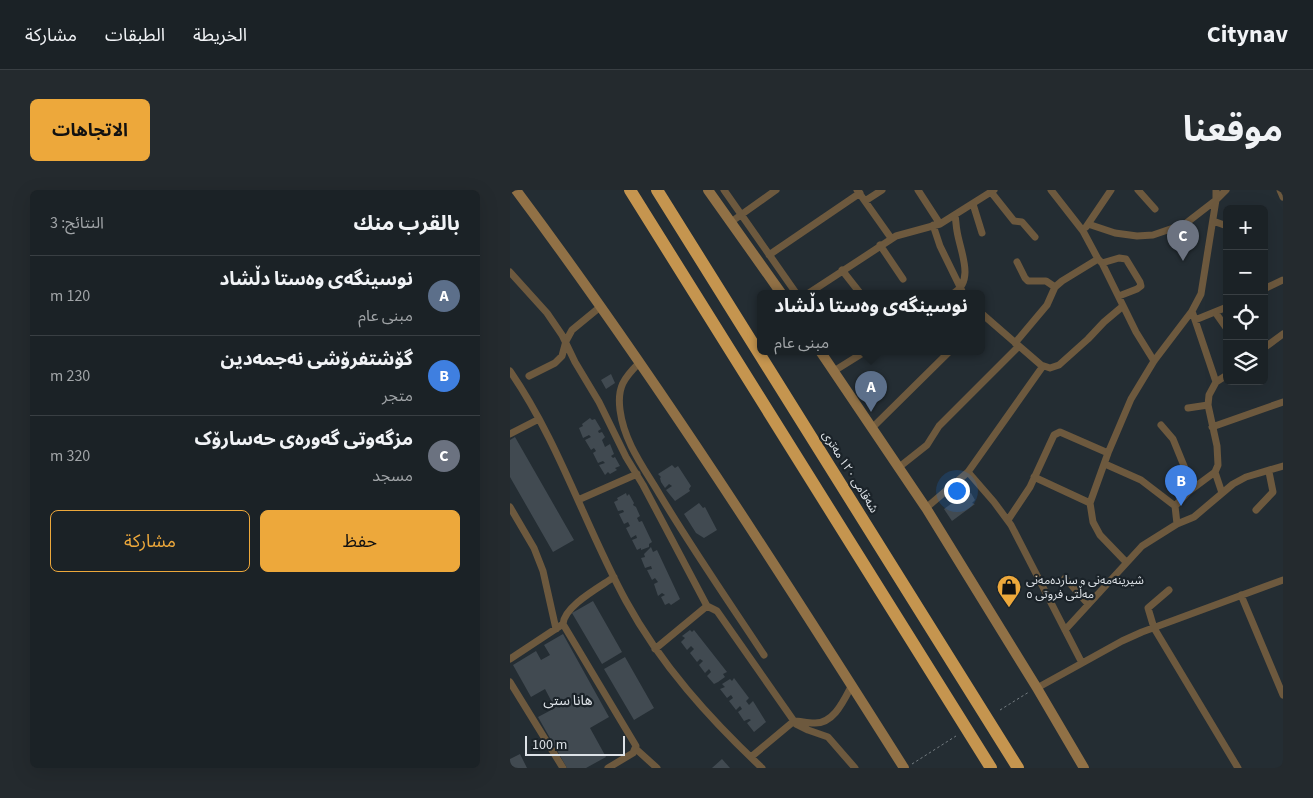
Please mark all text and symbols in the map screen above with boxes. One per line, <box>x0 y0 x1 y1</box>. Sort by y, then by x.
text: Citynav <box>1207 17 1288 52</box>
text: مشاركة <box>25 23 77 48</box>
text: الطبقات <box>105 23 165 48</box>
text: الخريطة <box>193 23 247 48</box>
button: الاتجاهات <box>30 99 150 161</box>
text: موقعنا <box>1183 105 1283 155</box>
map controls <box>1223 205 1268 385</box>
button: + <box>1223 205 1268 250</box>
text: بالقرب منك <box>353 208 460 238</box>
text: النتائج: 3 <box>50 212 104 234</box>
pin: C <box>1167 220 1199 261</box>
button: − <box>1223 250 1268 295</box>
text: نوسینگەی وەستا دڵشاد <box>220 266 413 293</box>
text: 120 m <box>50 285 90 307</box>
text: A <box>439 285 449 307</box>
popup <box>757 290 985 355</box>
text: نوسینگەی وەستا دڵشاد <box>774 293 968 320</box>
button: locate <box>1223 295 1268 340</box>
text: مبنى عام <box>358 305 413 327</box>
text: مبنى عام <box>774 332 829 354</box>
button: layers <box>1223 340 1268 385</box>
text: گۆشتفرۆشی نەجمەدین <box>221 346 413 373</box>
text: 230 m <box>50 365 90 387</box>
text: B <box>439 365 449 387</box>
pin: A <box>855 371 887 412</box>
text: متجر <box>382 385 413 407</box>
text: مزگەوتی گەورەی حەسارۆک <box>195 426 413 453</box>
street label: شەقامی ١٢٠ مەتری <box>818 428 882 516</box>
text: 320 m <box>50 445 90 467</box>
text: C <box>439 445 449 467</box>
text: مسجد <box>372 465 413 487</box>
pin: B <box>1165 465 1197 506</box>
your location <box>944 478 970 504</box>
button: مشاركة <box>50 510 250 572</box>
button: حفظ <box>260 510 460 572</box>
place label: شیرینەمەنی و ساردەمەنی مەڵتی فروتی ٥ <box>1026 572 1144 603</box>
shop icon: شیرینەمەنی و ساردەمەنی مەڵتی فروتی ٥ <box>996 574 1022 608</box>
district label: هانا ستى <box>543 691 593 711</box>
scale bar <box>525 733 625 756</box>
text: 100 m <box>532 735 567 755</box>

